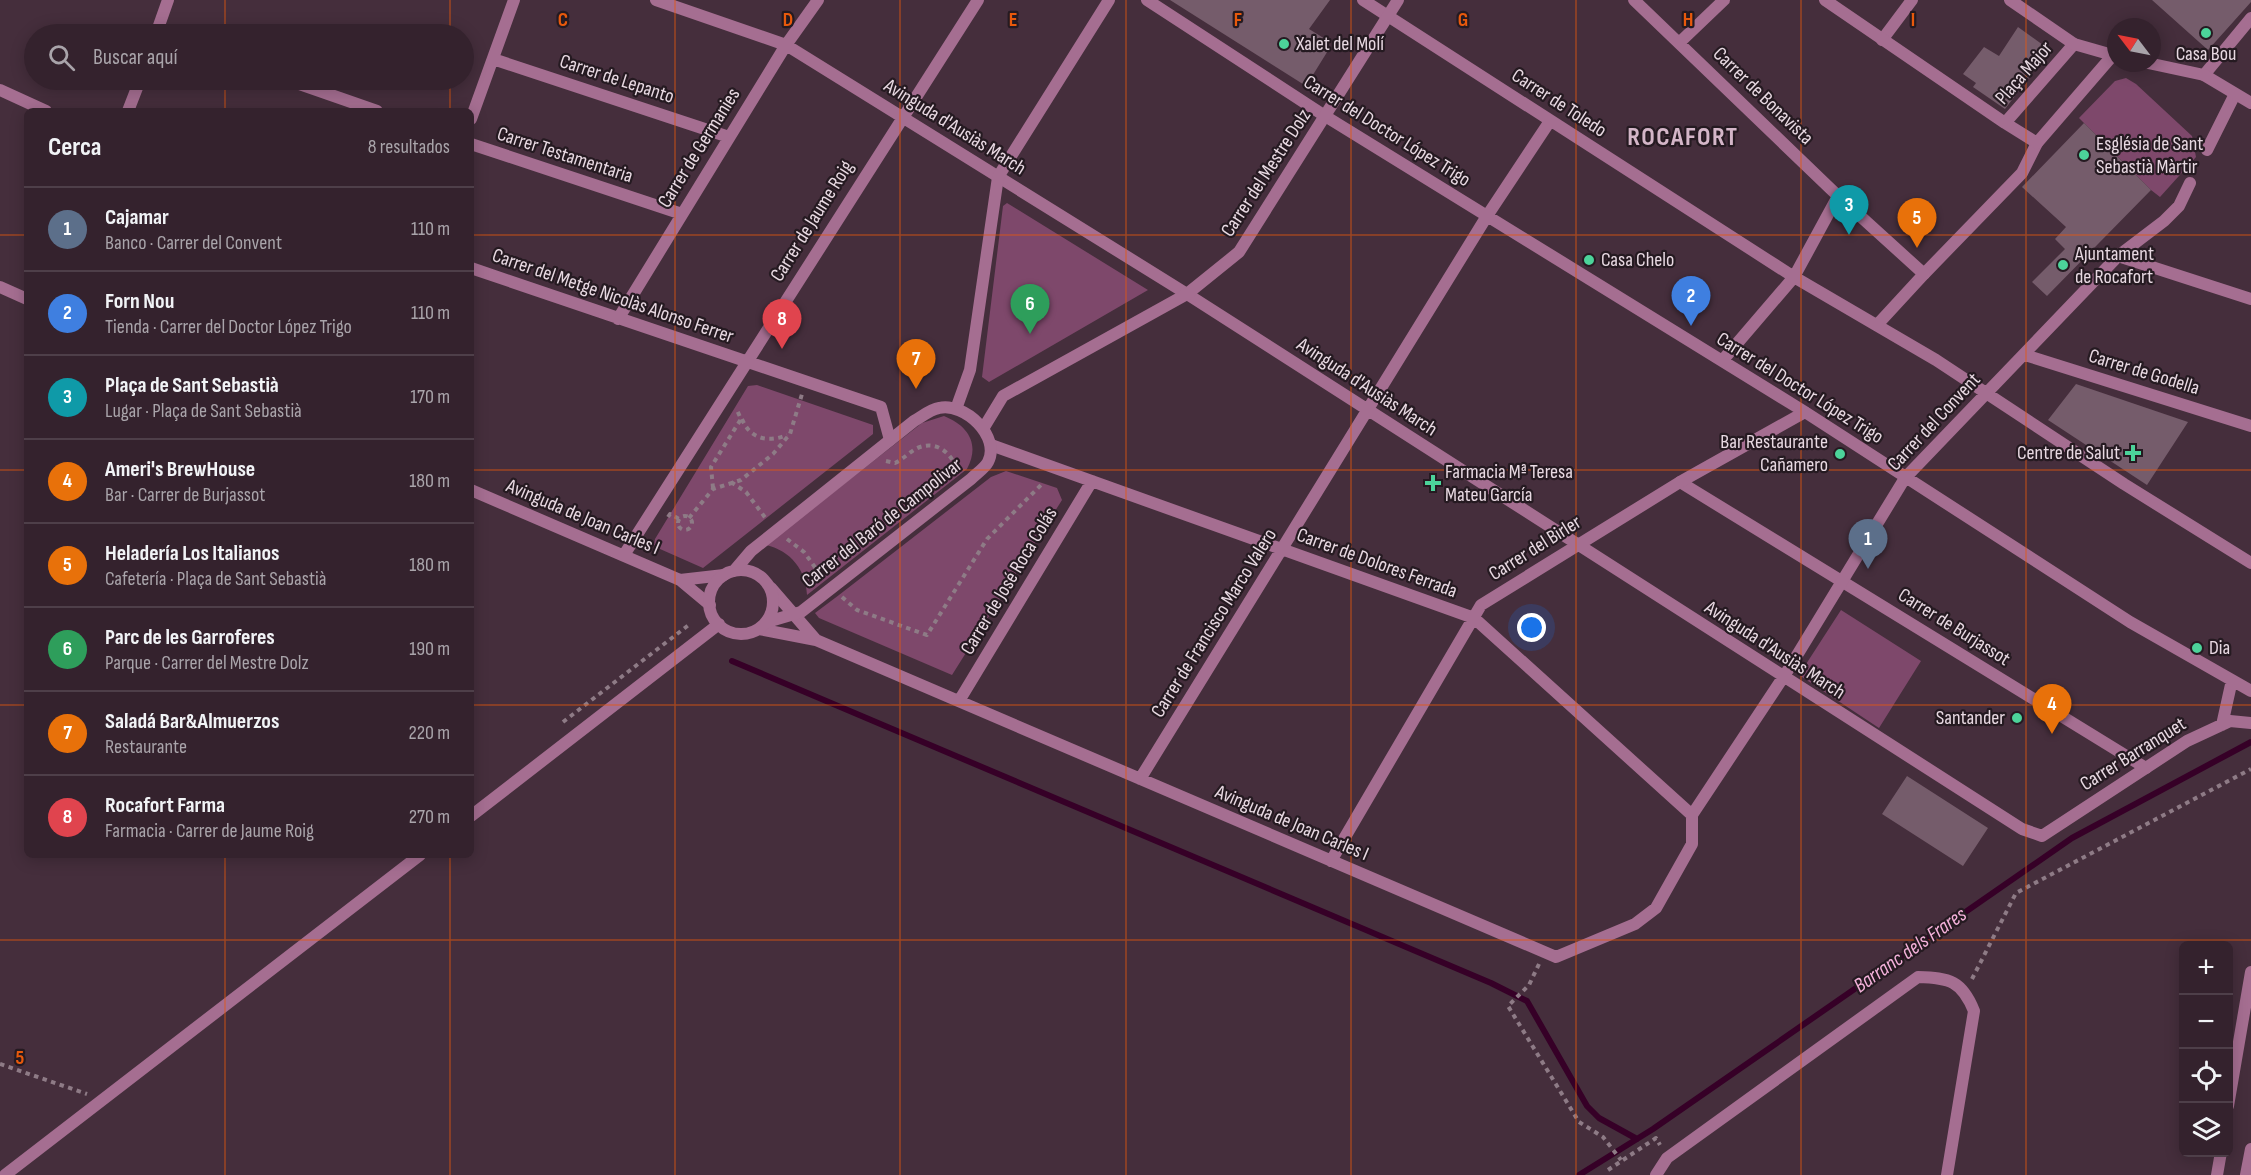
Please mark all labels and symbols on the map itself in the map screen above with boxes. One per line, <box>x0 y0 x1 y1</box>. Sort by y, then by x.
text: C <box>558 8 568 32</box>
text: D <box>783 8 793 32</box>
text: E <box>1009 8 1017 32</box>
text: F <box>1234 8 1242 32</box>
text: G <box>1458 8 1468 32</box>
text: H <box>1683 8 1693 32</box>
text: I <box>1911 8 1915 32</box>
north arrow <box>2107 18 2161 72</box>
marker: Casa Bou <box>2199 26 2213 40</box>
place label: Xalet del Molí <box>1295 32 1384 56</box>
street label: Plaça Major <box>1990 36 2058 109</box>
marker: Xalet del Molí <box>1277 37 1291 51</box>
street label: Carrer de Bonavista <box>1708 42 1818 150</box>
place label: Casa Bou <box>2176 42 2236 66</box>
street label: Carrer de Lepanto <box>557 49 677 109</box>
street label: Carrer de Toledo <box>1507 63 1611 143</box>
street label: Carrer del Doctor López Trigo <box>1299 70 1475 192</box>
street label: Avinguda d'Ausiàs March <box>879 73 1030 180</box>
street label: Carrer de Germanies <box>653 84 745 212</box>
street label: Carrer del Mestre Dolz <box>1216 105 1316 241</box>
street label: Carrer Testamentaria <box>494 122 636 188</box>
district label: ROCAFORT <box>1627 122 1739 153</box>
place label: Església de Sant Sebastià Màrtir <box>2096 132 2203 179</box>
marker: Església de Sant Sebastià Màrtir <box>2077 148 2091 162</box>
street label: Carrer de Jaume Roig <box>765 156 859 286</box>
pin: 3 <box>1830 186 1868 235</box>
pin: 5 <box>1898 198 1936 248</box>
place label: Ajuntament de Rocafort <box>2074 242 2154 289</box>
street label: Carrer del Metge Nicolàs Alonso Ferrer <box>489 243 737 349</box>
place label: Casa Chelo <box>1601 248 1674 272</box>
marker: Casa Chelo <box>1582 253 1596 267</box>
marker: Ajuntament de Rocafort <box>2056 258 2070 272</box>
pin: 2 <box>1672 276 1710 326</box>
pin: 6 <box>1010 284 1050 334</box>
pin: 8 <box>762 300 802 349</box>
street label: Carrer del Doctor López Trigo <box>1712 327 1888 449</box>
street label: Avinguda d'Ausiàs March <box>1291 332 1442 441</box>
pin: 7 <box>896 340 936 389</box>
street label: Carrer de Godella <box>2086 344 2202 400</box>
street label: Carrer del Convent <box>1883 368 1985 476</box>
place label: Bar Restaurante Cañamero <box>1720 430 1828 477</box>
place label: Centre de Salut <box>2017 441 2120 465</box>
marker: Centre de Salut <box>2124 444 2142 462</box>
marker: Bar Restaurante Cañamero <box>1833 447 1847 461</box>
street label: Carrer del Baró de Campolivar <box>797 453 967 593</box>
place label: Farmacia Mª Teresa Mateu García <box>1445 460 1573 507</box>
street label: Avinguda de Joan Carles I <box>502 473 663 560</box>
marker: Farmacia Mª Teresa Mateu García <box>1426 476 1440 490</box>
street label: Carrer de José Roca Colás <box>955 503 1063 659</box>
street label: Carrer del Birler <box>1484 510 1586 586</box>
pin: 1 <box>1848 520 1888 569</box>
street label: Carrer de Dolores Ferrada <box>1294 523 1460 603</box>
street label: Carrer de Francisco Marco Valero <box>1146 524 1282 722</box>
street label: Carrer de Burjassot <box>1894 583 2014 671</box>
street label: Avinguda d'Ausiàs March <box>1699 595 1850 704</box>
your location <box>1517 613 1546 642</box>
place label: Dia <box>2209 636 2230 660</box>
marker: Dia <box>2190 641 2204 655</box>
pin: 4 <box>2032 684 2072 734</box>
place label: Santander <box>1936 706 2005 730</box>
marker: Santander <box>2010 711 2024 725</box>
street label: Carrer Barranquet <box>2076 712 2190 796</box>
street label: Avinguda de Joan Carles I <box>1211 779 1372 866</box>
water label: Barranc dels Frares <box>1849 902 1972 998</box>
text: 5 <box>16 1046 25 1070</box>

